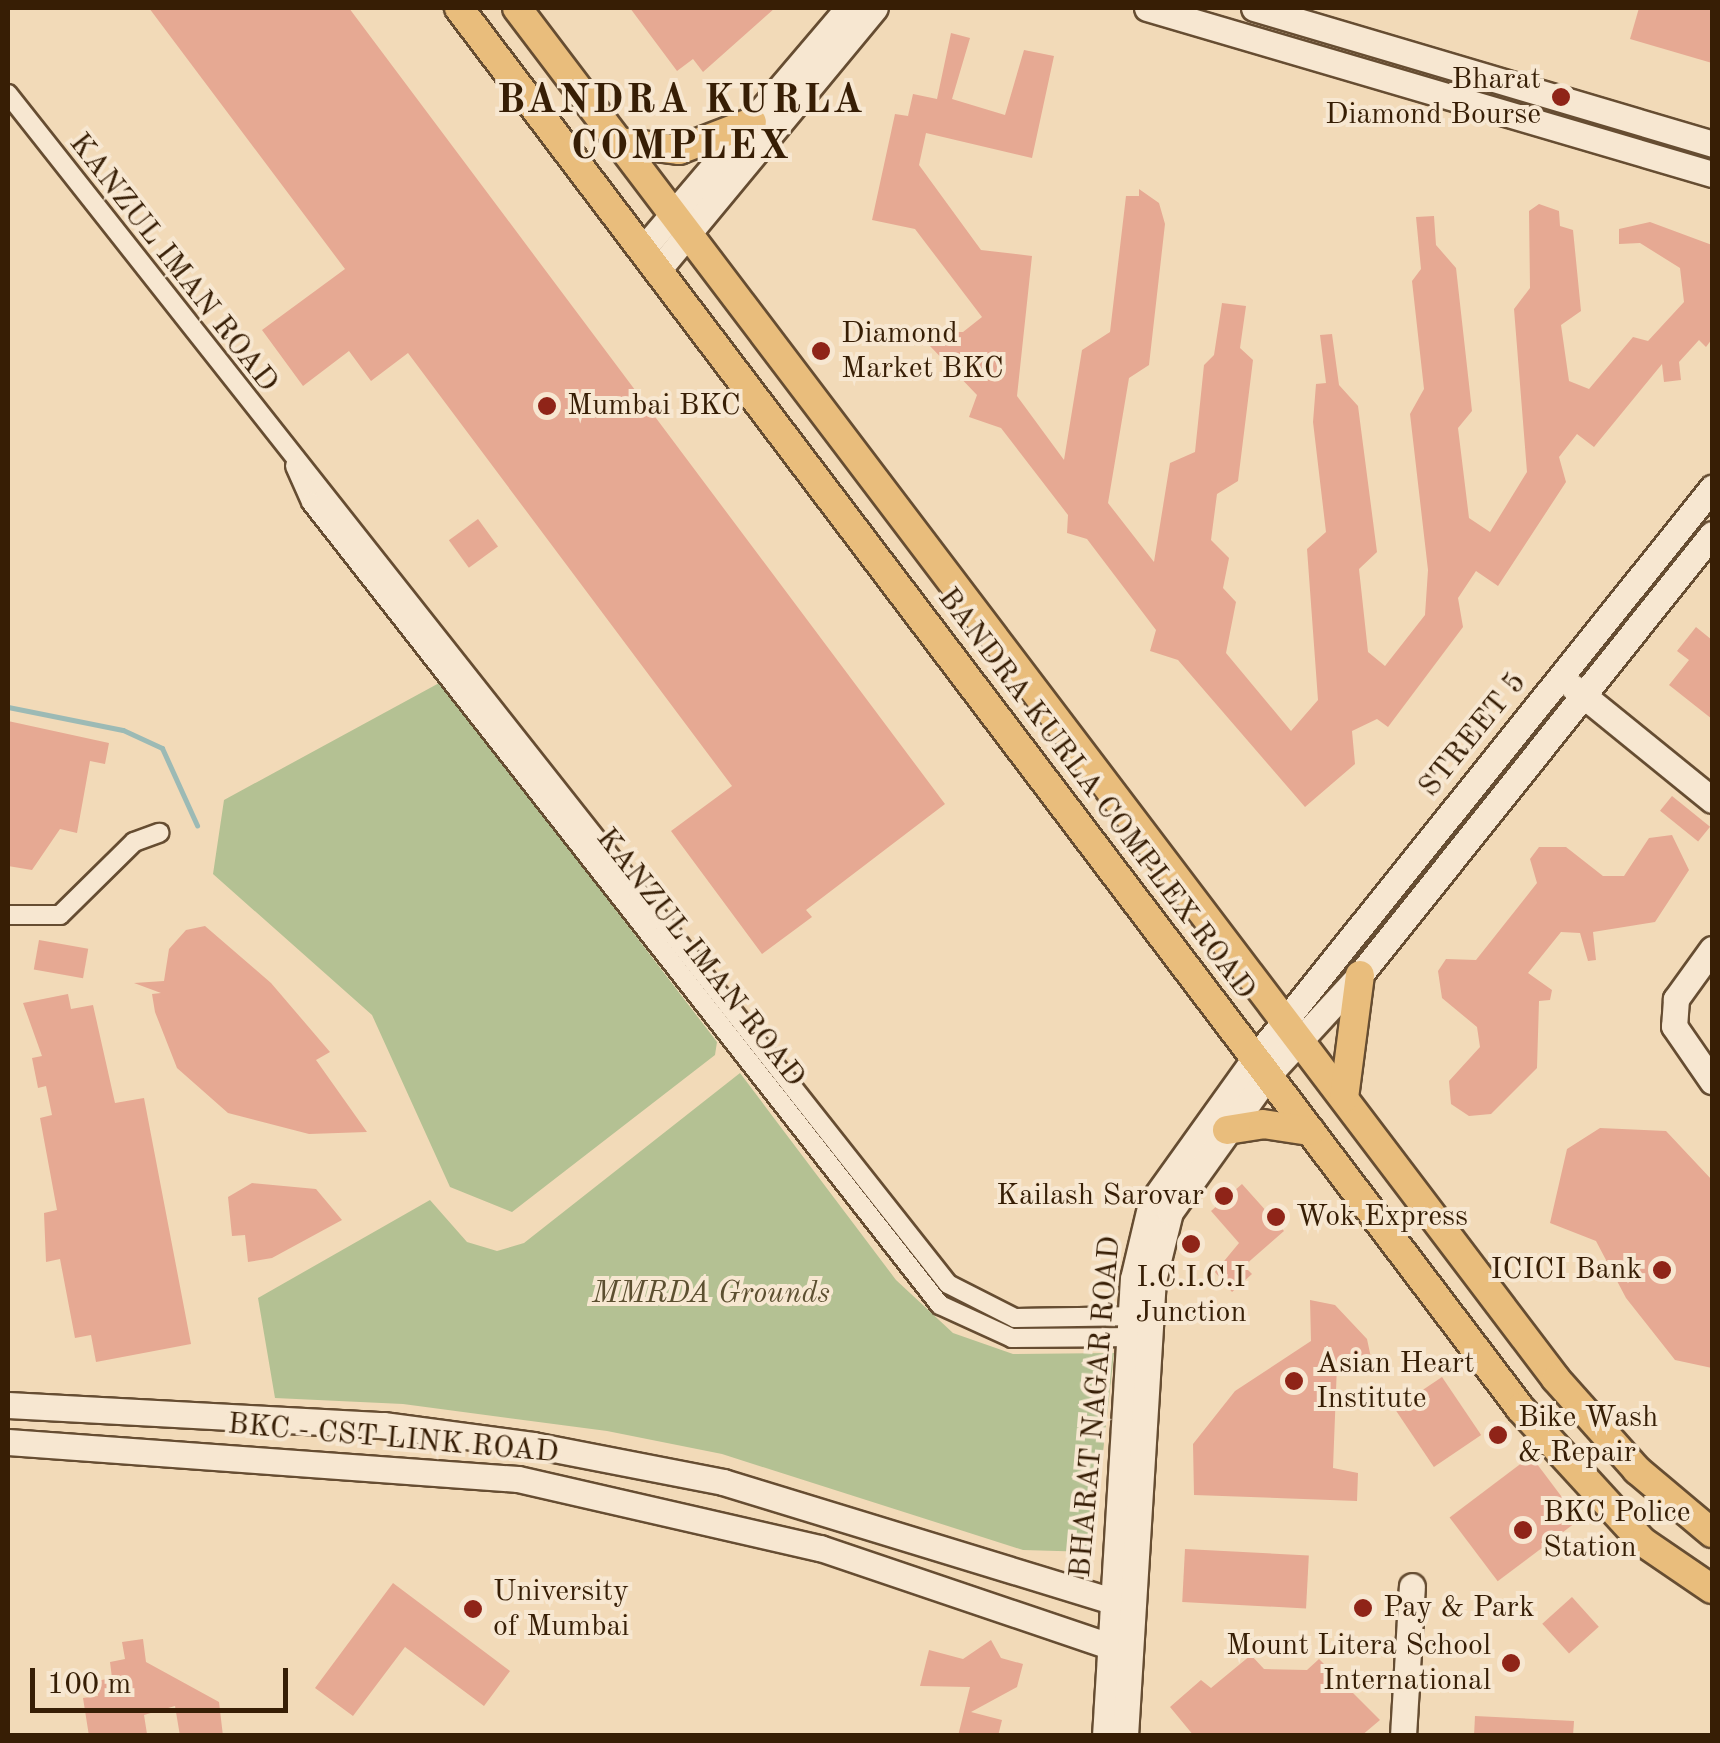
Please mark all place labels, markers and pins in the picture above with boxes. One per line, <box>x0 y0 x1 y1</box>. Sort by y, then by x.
place label: Bharat Diamond Bourse <box>1325 62 1541 132</box>
marker: Bharat Diamond Bourse <box>1550 86 1572 108</box>
place label: Diamond Market BKC <box>841 316 1004 386</box>
marker: Diamond Market BKC <box>810 340 832 362</box>
place label: Mumbai BKC <box>567 388 741 424</box>
marker: Mumbai BKC <box>536 395 558 417</box>
place label: Kailash Sarovar <box>996 1178 1204 1214</box>
marker: Kailash Sarovar <box>1213 1185 1235 1207</box>
place label: Wok Express <box>1296 1199 1468 1235</box>
marker: Wok Express <box>1265 1206 1287 1228</box>
marker: I.C.I.C.I Junction <box>1180 1233 1202 1255</box>
place label: ICICI Bank <box>1491 1252 1642 1288</box>
marker: ICICI Bank <box>1651 1259 1673 1281</box>
place label: I.C.I.C.I Junction <box>1135 1260 1247 1330</box>
place label: Asian Heart Institute <box>1316 1346 1475 1416</box>
marker: Asian Heart Institute <box>1281 1368 1307 1394</box>
place label: Bike Wash & Repair <box>1518 1400 1658 1470</box>
marker: Bike Wash & Repair <box>1487 1424 1509 1446</box>
place label: BKC Police Station <box>1543 1495 1690 1566</box>
marker: BKC Police Station <box>1512 1519 1534 1541</box>
place label: University of Mumbai <box>493 1574 629 1644</box>
place label: Pay & Park <box>1383 1590 1534 1626</box>
marker: Pay & Park <box>1352 1597 1374 1619</box>
marker: University of Mumbai <box>462 1598 484 1620</box>
place label: Mount Litera School International <box>1226 1628 1491 1698</box>
marker: Mount Litera School International <box>1500 1652 1522 1674</box>

